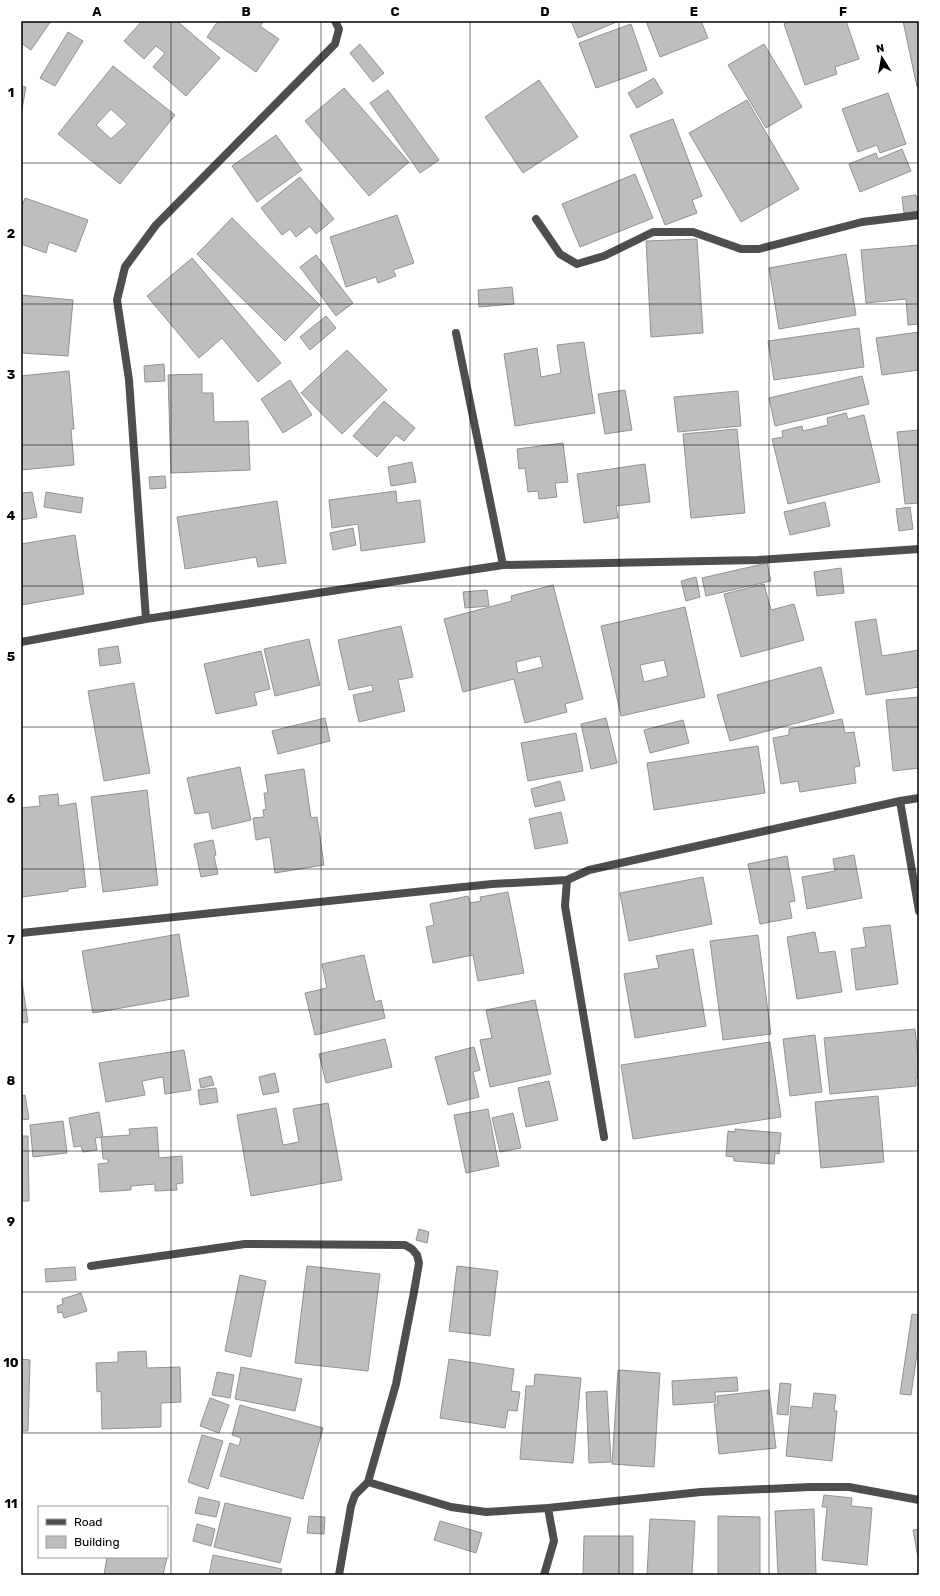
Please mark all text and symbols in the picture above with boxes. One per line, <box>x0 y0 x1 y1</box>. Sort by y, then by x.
text: A <box>92 4 102 19</box>
text: B <box>241 4 251 19</box>
text: C <box>390 4 400 19</box>
text: D <box>540 4 550 19</box>
text: E <box>690 4 698 19</box>
text: F <box>839 4 847 19</box>
north arrow <box>862 38 902 78</box>
text: N <box>875 42 885 56</box>
text: 1 <box>8 85 14 100</box>
text: 2 <box>7 226 15 241</box>
text: 3 <box>7 367 16 382</box>
text: 4 <box>7 508 16 523</box>
text: 5 <box>7 649 15 664</box>
text: 6 <box>7 791 16 806</box>
text: 7 <box>7 932 15 947</box>
text: 8 <box>7 1073 16 1088</box>
text: 9 <box>7 1214 15 1229</box>
text: 10 <box>3 1355 19 1370</box>
text: 11 <box>5 1496 17 1511</box>
legend <box>38 1506 168 1558</box>
text: Road <box>74 1515 102 1529</box>
text: Building <box>74 1535 120 1549</box>

